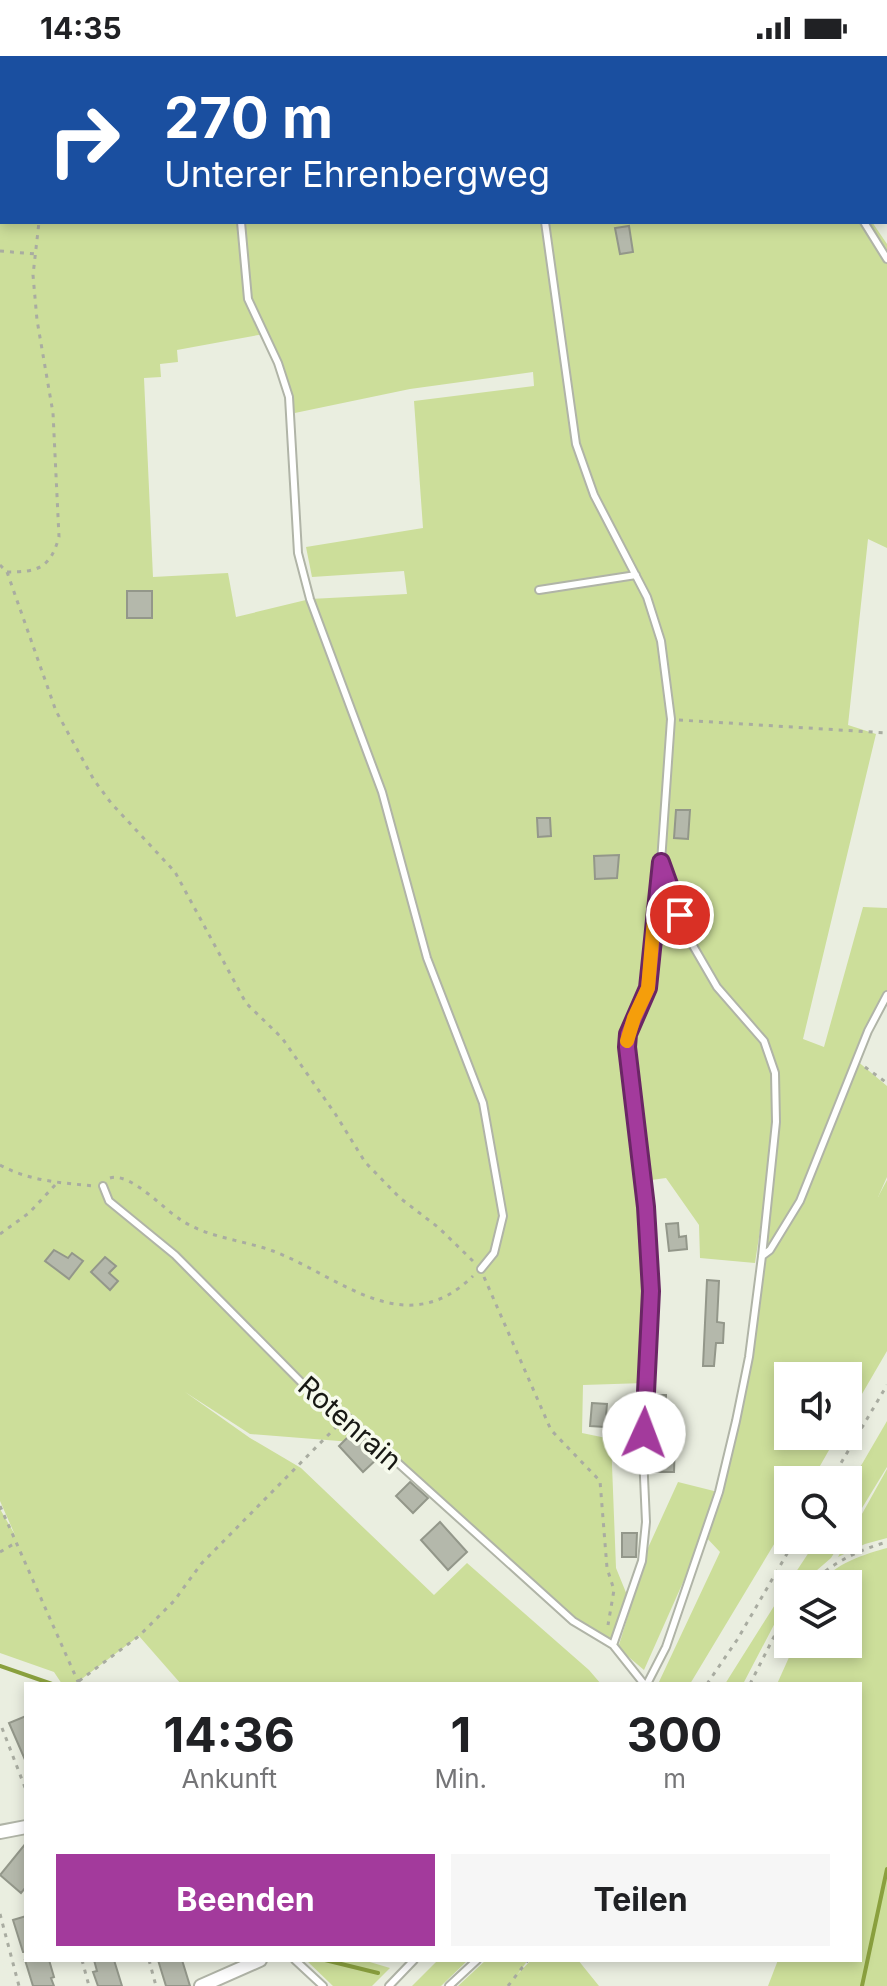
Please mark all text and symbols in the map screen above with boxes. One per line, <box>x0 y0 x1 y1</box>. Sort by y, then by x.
text: 14:35 <box>40 10 122 46</box>
text: 270 m <box>164 84 333 152</box>
icon: right <box>32 88 136 192</box>
text: Unterer Ehrenbergweg <box>164 152 550 196</box>
pin <box>646 881 714 949</box>
icon: arrive <box>658 893 702 937</box>
map controls <box>774 1362 862 1658</box>
button: sound <box>774 1362 862 1450</box>
street label: Rotenrain <box>291 1369 409 1477</box>
position arrow <box>602 1391 686 1475</box>
button: search <box>774 1466 862 1554</box>
button: layers <box>774 1570 862 1658</box>
text: 14:36 <box>164 1705 295 1764</box>
text: 1 <box>450 1705 471 1764</box>
text: 300 <box>627 1705 722 1764</box>
text: Ankunft <box>181 1763 277 1794</box>
text: Min. <box>434 1763 487 1794</box>
text: m <box>663 1763 686 1794</box>
button: Beenden <box>56 1854 435 1946</box>
button: Teilen <box>451 1854 830 1946</box>

